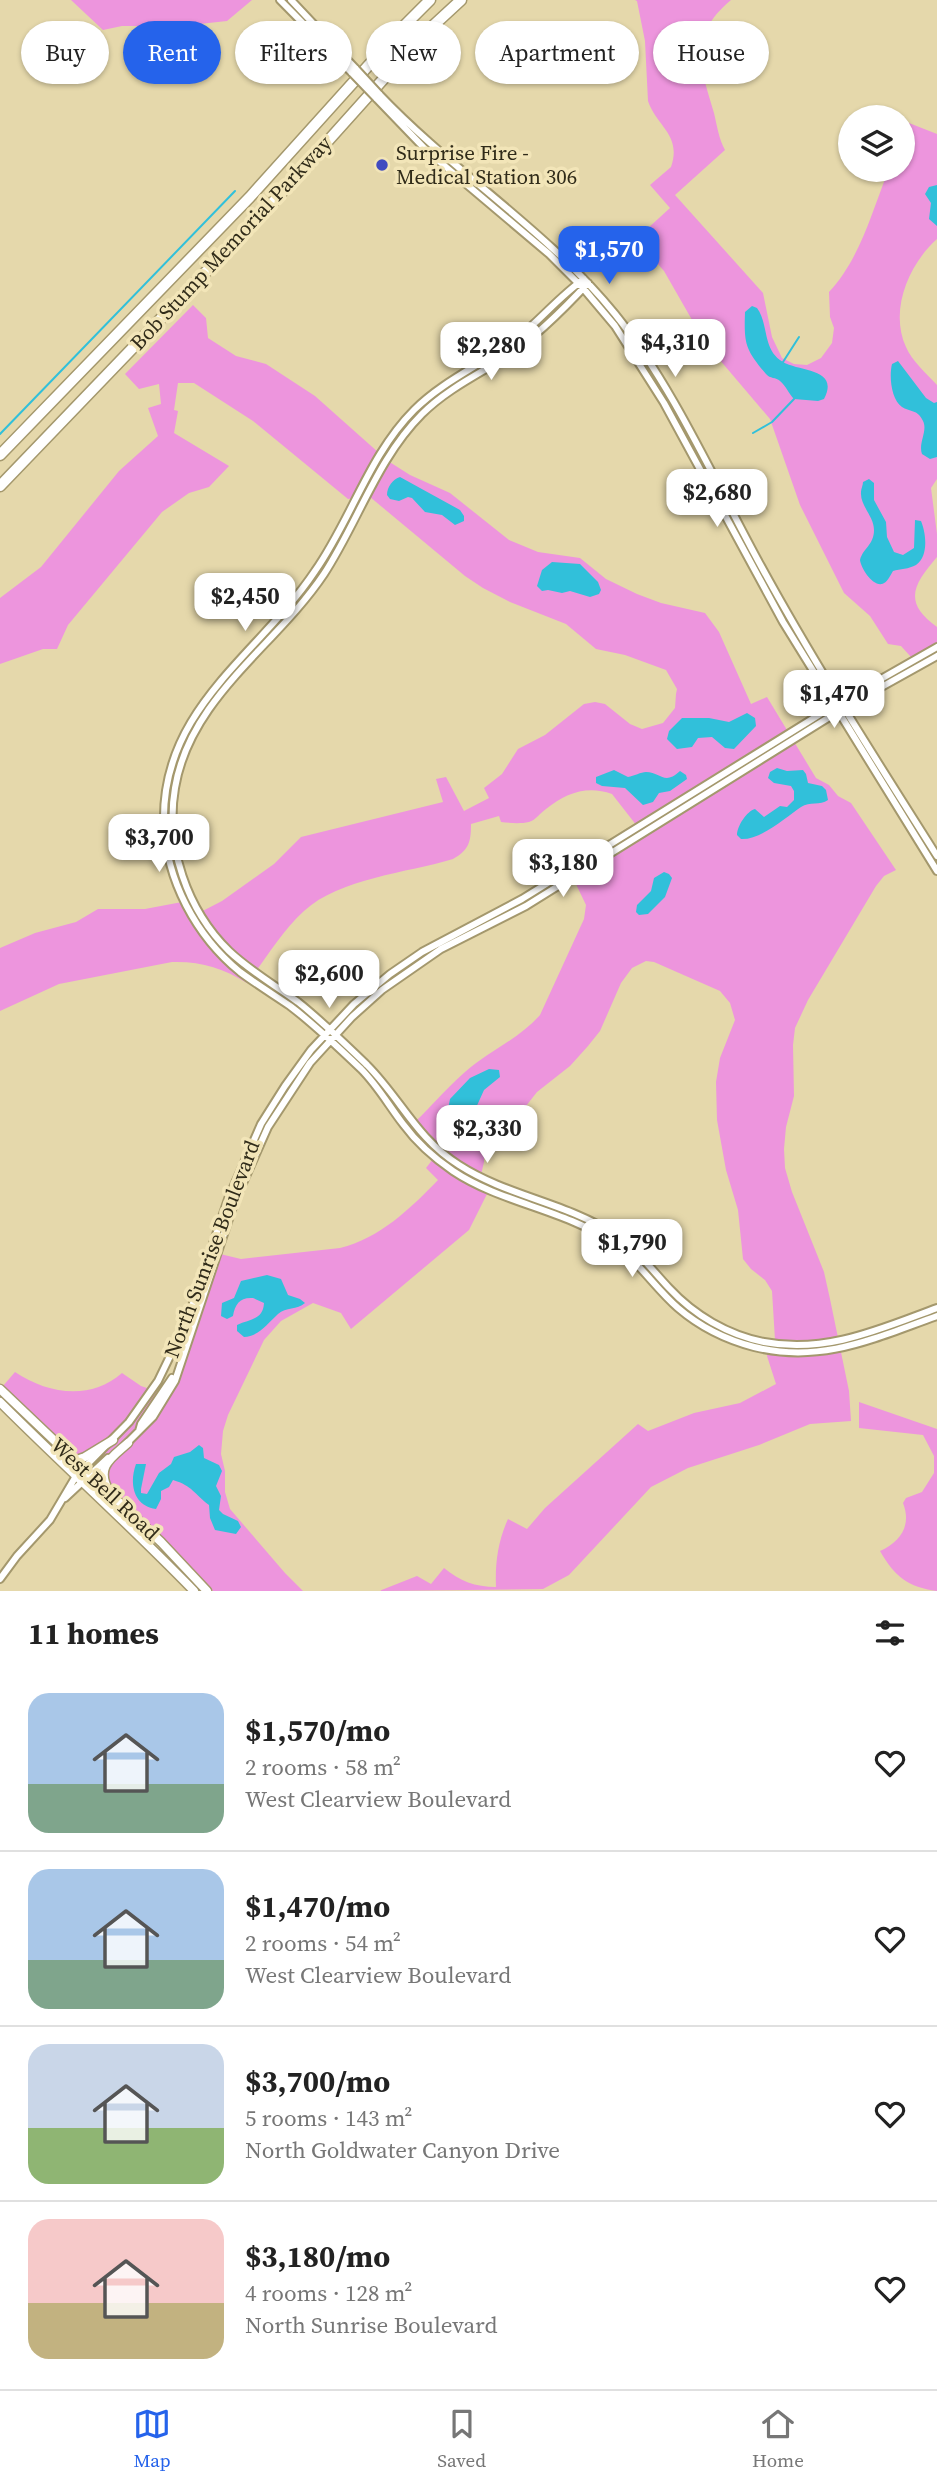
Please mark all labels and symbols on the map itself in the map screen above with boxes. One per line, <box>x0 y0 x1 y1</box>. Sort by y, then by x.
street label: Bob Stump Memorial Parkway <box>123 129 338 356</box>
place label: Surprise Fire - Medical Station 306 <box>396 138 577 191</box>
marker: Surprise Fire - Medical Station 306 <box>374 157 390 173</box>
pin: $1,570 <box>552 226 666 286</box>
pin: $4,310 <box>618 320 732 379</box>
pin: $2,280 <box>434 322 548 382</box>
pin: $2,680 <box>660 470 774 529</box>
pin: $2,450 <box>188 574 302 633</box>
pin: $1,470 <box>777 670 891 730</box>
pin: $3,700 <box>102 814 216 874</box>
pin: $3,180 <box>506 839 620 899</box>
pin: $2,600 <box>272 950 386 1010</box>
pin: $2,330 <box>430 1106 544 1165</box>
street label: North Sunrise Boulevard <box>157 1136 266 1362</box>
pin: $1,790 <box>575 1220 689 1279</box>
street label: West Bell Road <box>45 1431 166 1547</box>

